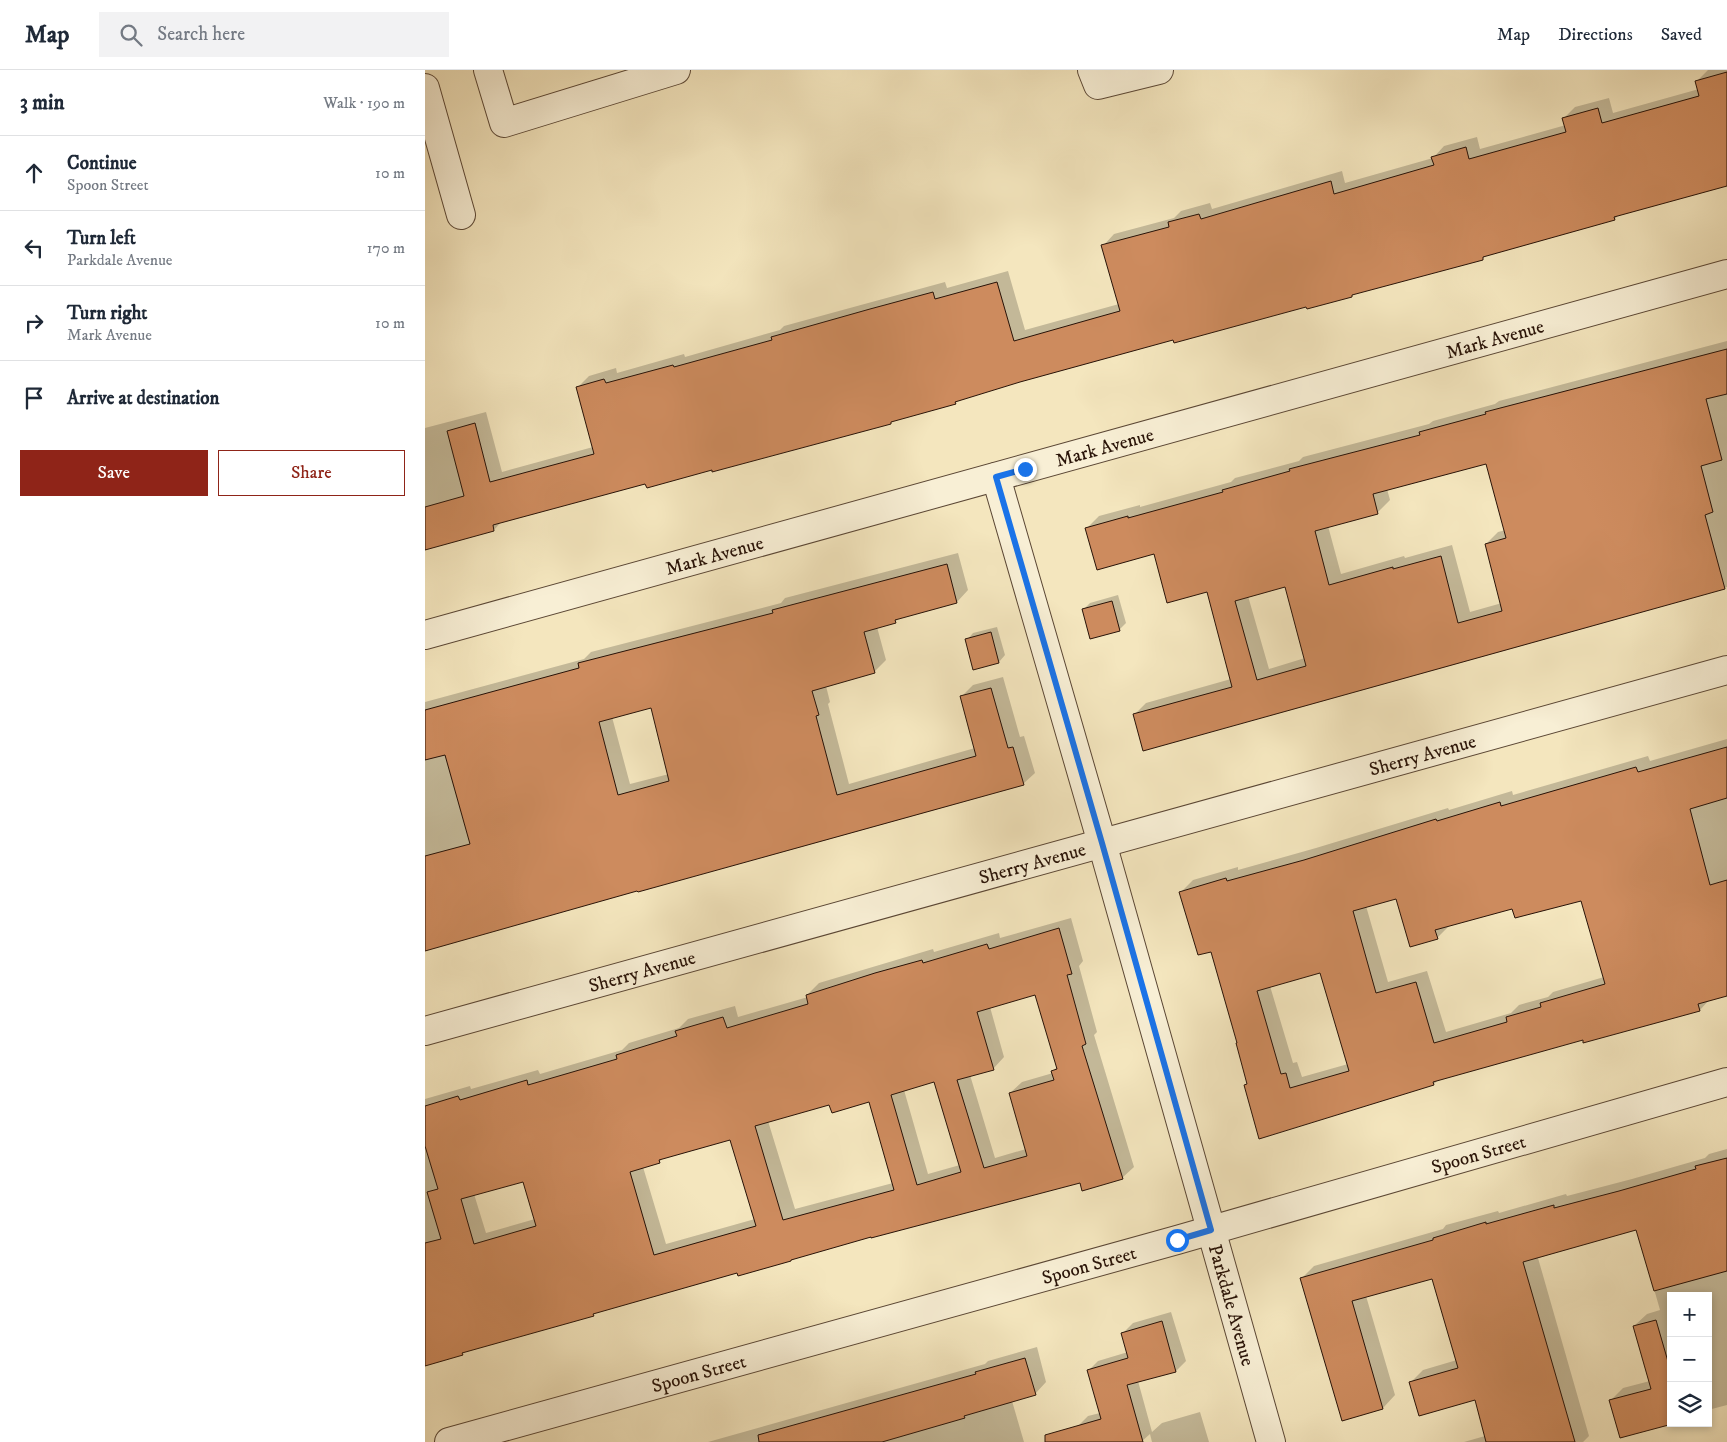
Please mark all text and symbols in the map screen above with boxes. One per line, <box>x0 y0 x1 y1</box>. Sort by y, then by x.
search box <box>99 12 449 57</box>
text: Map <box>25 20 69 50</box>
icon: search <box>117 21 145 49</box>
text: Search here <box>157 23 245 46</box>
text: Map <box>1497 24 1530 46</box>
text: Directions <box>1558 24 1633 46</box>
text: Saved <box>1661 24 1702 46</box>
text: 3 min <box>20 90 65 116</box>
text: Walk · 190 m <box>323 93 405 113</box>
text: Continue <box>67 152 137 175</box>
icon: ahead <box>20 159 48 187</box>
text: 10 m <box>375 163 405 183</box>
text: Spoon Street <box>67 175 149 195</box>
text: Turn left <box>67 227 136 250</box>
icon: left <box>20 234 48 262</box>
text: 170 m <box>367 238 405 258</box>
text: Parkdale Avenue <box>67 250 172 270</box>
text: Turn right <box>67 302 147 325</box>
icon: right <box>20 309 48 337</box>
text: 10 m <box>375 313 405 333</box>
street label: Mark Avenue <box>1443 315 1547 364</box>
text: Mark Avenue <box>67 325 152 345</box>
icon: arrive <box>20 384 48 412</box>
text: Arrive at destination <box>67 387 219 410</box>
street label: Mark Avenue <box>1053 424 1157 473</box>
button: Save <box>20 450 208 496</box>
button: Share <box>218 450 405 496</box>
route end <box>1014 458 1037 481</box>
street label: Mark Avenue <box>663 532 766 581</box>
street label: Sherry Avenue <box>1367 730 1479 782</box>
street label: Sherry Avenue <box>976 838 1089 890</box>
street label: Sherry Avenue <box>586 947 698 998</box>
street label: Spoon Street <box>1429 1130 1529 1179</box>
route start <box>1166 1229 1189 1252</box>
street label: Spoon Street <box>1039 1242 1139 1290</box>
street label: Parkdale Avenue <box>1203 1242 1259 1369</box>
map controls <box>1667 1292 1712 1427</box>
button: + <box>1667 1292 1712 1337</box>
button: − <box>1667 1337 1712 1382</box>
street label: Spoon Street <box>649 1350 749 1398</box>
button: layers <box>1667 1382 1712 1427</box>

